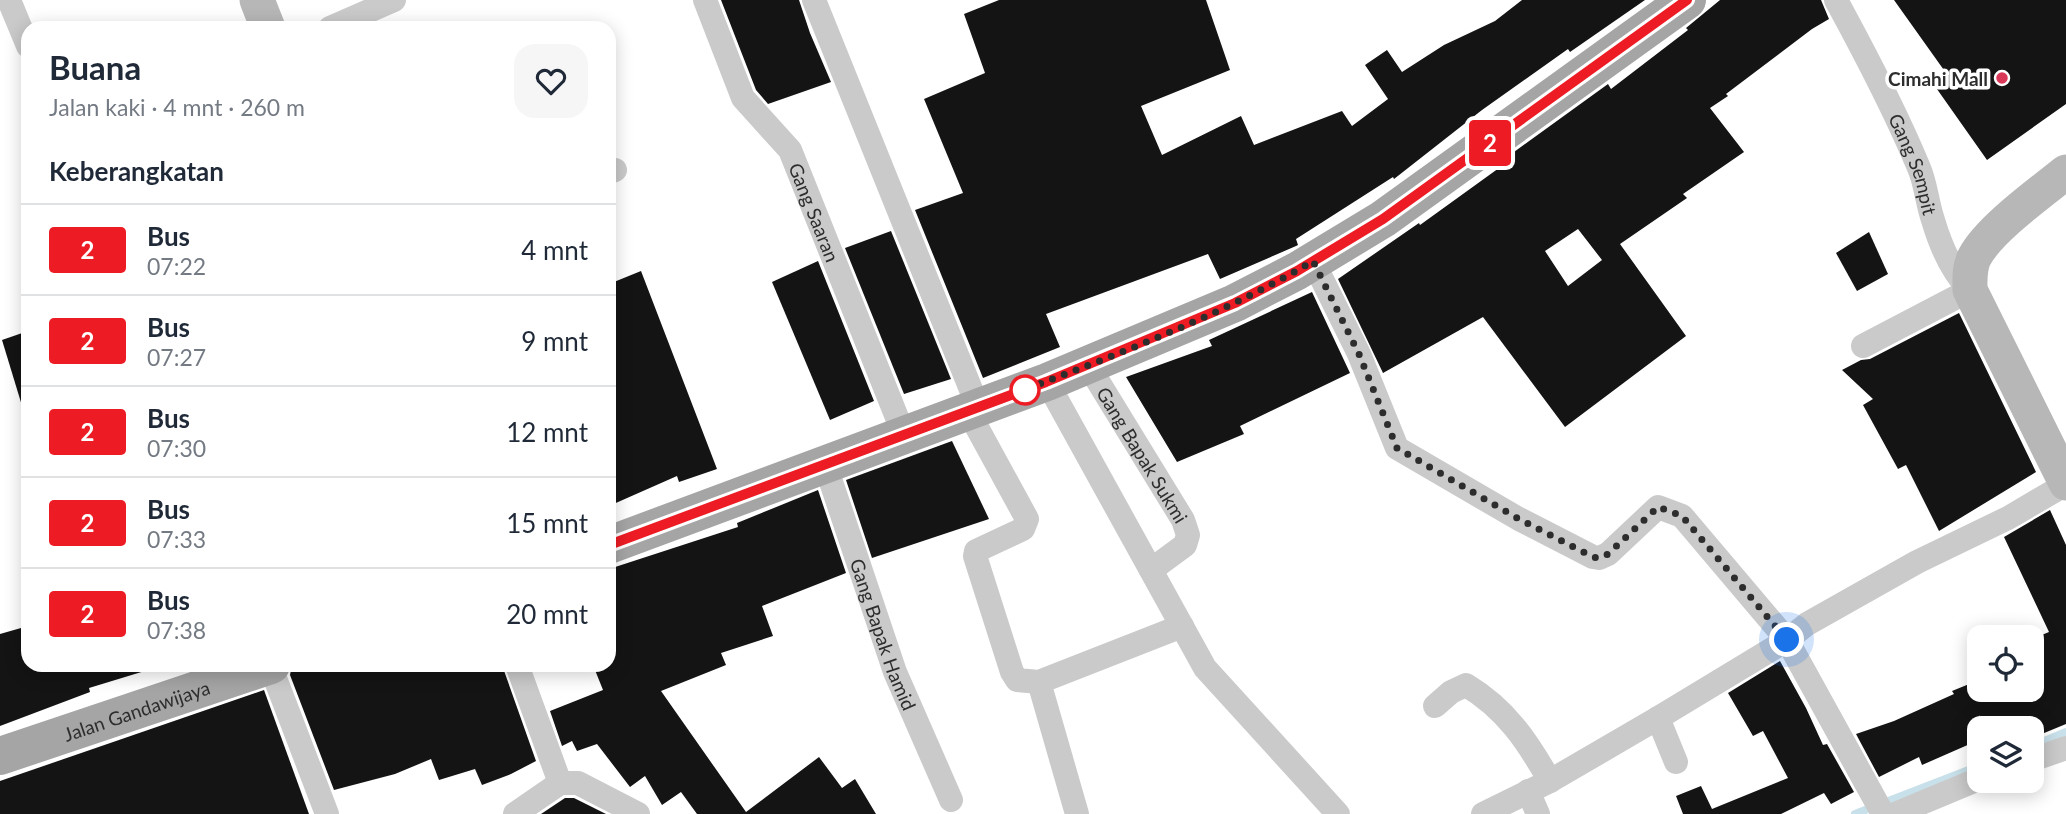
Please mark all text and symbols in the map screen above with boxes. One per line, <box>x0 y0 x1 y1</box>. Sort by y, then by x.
button: heart <box>514 44 588 118</box>
text: Buana <box>49 47 141 87</box>
place label: Cimahi Mall <box>1888 67 1988 90</box>
marker: Cimahi Mall <box>1994 70 2010 86</box>
text: Jalan kaki · 4 mnt · 260 m <box>49 93 305 121</box>
street label: Gang Sempit <box>1885 109 1942 217</box>
line badge: 2 <box>1467 120 1513 166</box>
text: 2 <box>1483 128 1497 157</box>
text: Keberangkatan <box>49 155 224 187</box>
street label: Gang Saaran <box>785 159 845 265</box>
text: Bus <box>147 220 190 252</box>
text: 4 mnt <box>521 234 588 266</box>
text: 2 <box>81 235 94 264</box>
text: 07:22 <box>147 252 206 280</box>
text: Bus <box>147 311 190 343</box>
text: 9 mnt <box>521 325 588 357</box>
text: 2 <box>81 326 94 355</box>
text: 07:27 <box>147 343 206 371</box>
unlabelled marker <box>1010 375 1040 405</box>
street label: Gang Bapak Sukmi <box>1092 382 1193 527</box>
text: Bus <box>147 402 190 434</box>
text: 12 mnt <box>506 416 588 448</box>
text: 2 <box>81 417 94 446</box>
text: 07:30 <box>147 434 206 462</box>
text: Bus <box>147 493 190 525</box>
text: 15 mnt <box>506 507 588 539</box>
text: 2 <box>81 508 94 537</box>
text: 07:33 <box>147 525 206 553</box>
street label: Gang Bapak Hamid <box>846 555 922 713</box>
text: Bus <box>147 584 190 616</box>
text: 20 mnt <box>506 598 588 630</box>
text: 2 <box>81 599 94 628</box>
text: 07:38 <box>147 616 206 644</box>
your location <box>1769 622 1804 657</box>
map controls <box>1967 625 2044 793</box>
button: locate <box>1967 625 2044 702</box>
street label: Jalan Gandawijaya <box>60 675 213 745</box>
button: layers <box>1967 716 2044 793</box>

